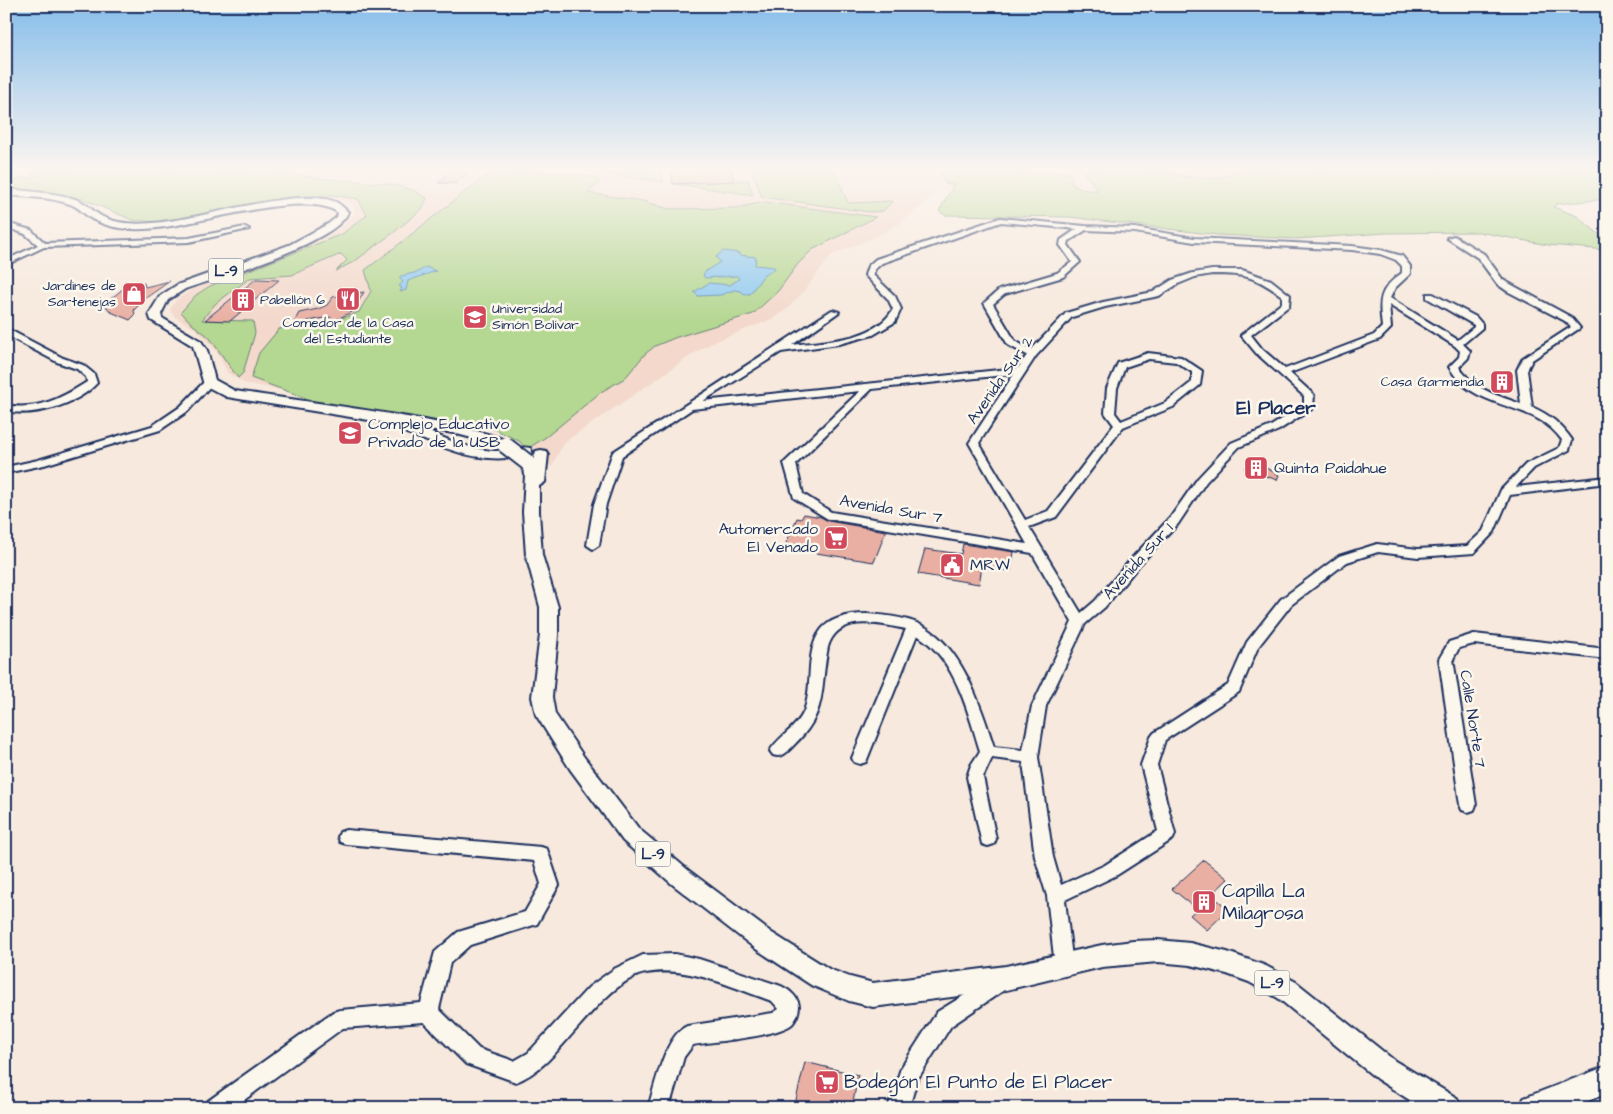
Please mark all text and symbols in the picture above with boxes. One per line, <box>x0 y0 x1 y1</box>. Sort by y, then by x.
road number: L-9 <box>208 258 244 284</box>
place label: Jardines de Sartenejas <box>42 276 116 312</box>
shop icon: Jardines de Sartenejas <box>121 281 147 307</box>
restaurant icon: Comedor de la Casa del Estudiante <box>335 286 361 312</box>
building icon: Pabellón 6 <box>230 287 256 313</box>
place label: Pabellón 6 <box>260 290 325 310</box>
place label: Universidad Simón Bolívar <box>492 299 579 335</box>
school or university icon: Universidad Simón Bolívar <box>462 304 488 330</box>
place label: Comedor de la Casa del Estudiante <box>282 313 414 349</box>
street label: Avenida Sur 2 <box>961 331 1039 429</box>
building icon: Casa Garmendia <box>1489 369 1515 395</box>
place label: Casa Garmendia <box>1381 372 1484 392</box>
district label: El Placer <box>1236 395 1316 422</box>
place label: Complejo Educativo Privado de la USB <box>368 413 509 453</box>
school or university icon: Complejo Educativo Privado de la USB <box>337 420 363 446</box>
building icon: Quinta Paidahue <box>1243 455 1269 481</box>
place label: Quinta Paidahue <box>1274 457 1387 479</box>
street label: Avenida Sur 7 <box>838 489 944 529</box>
place label: Automercado El Venado <box>719 518 818 558</box>
street label: Avenida Sur 1 <box>1098 518 1178 604</box>
supermarket icon: Automercado El Venado <box>823 525 849 551</box>
public building icon: MRW <box>939 552 965 578</box>
place label: MRW <box>970 554 1010 576</box>
street label: Calle Norte 7 <box>1454 668 1492 770</box>
road number: L-9 <box>636 842 670 866</box>
place label: Capilla La Milagrosa <box>1222 878 1305 928</box>
building icon: Capilla La Milagrosa <box>1191 889 1217 915</box>
road number: L-9 <box>1254 970 1290 996</box>
supermarket icon: Bodegón El Punto de El Placer <box>814 1069 840 1095</box>
place label: Bodegón El Punto de El Placer <box>844 1069 1112 1097</box>

